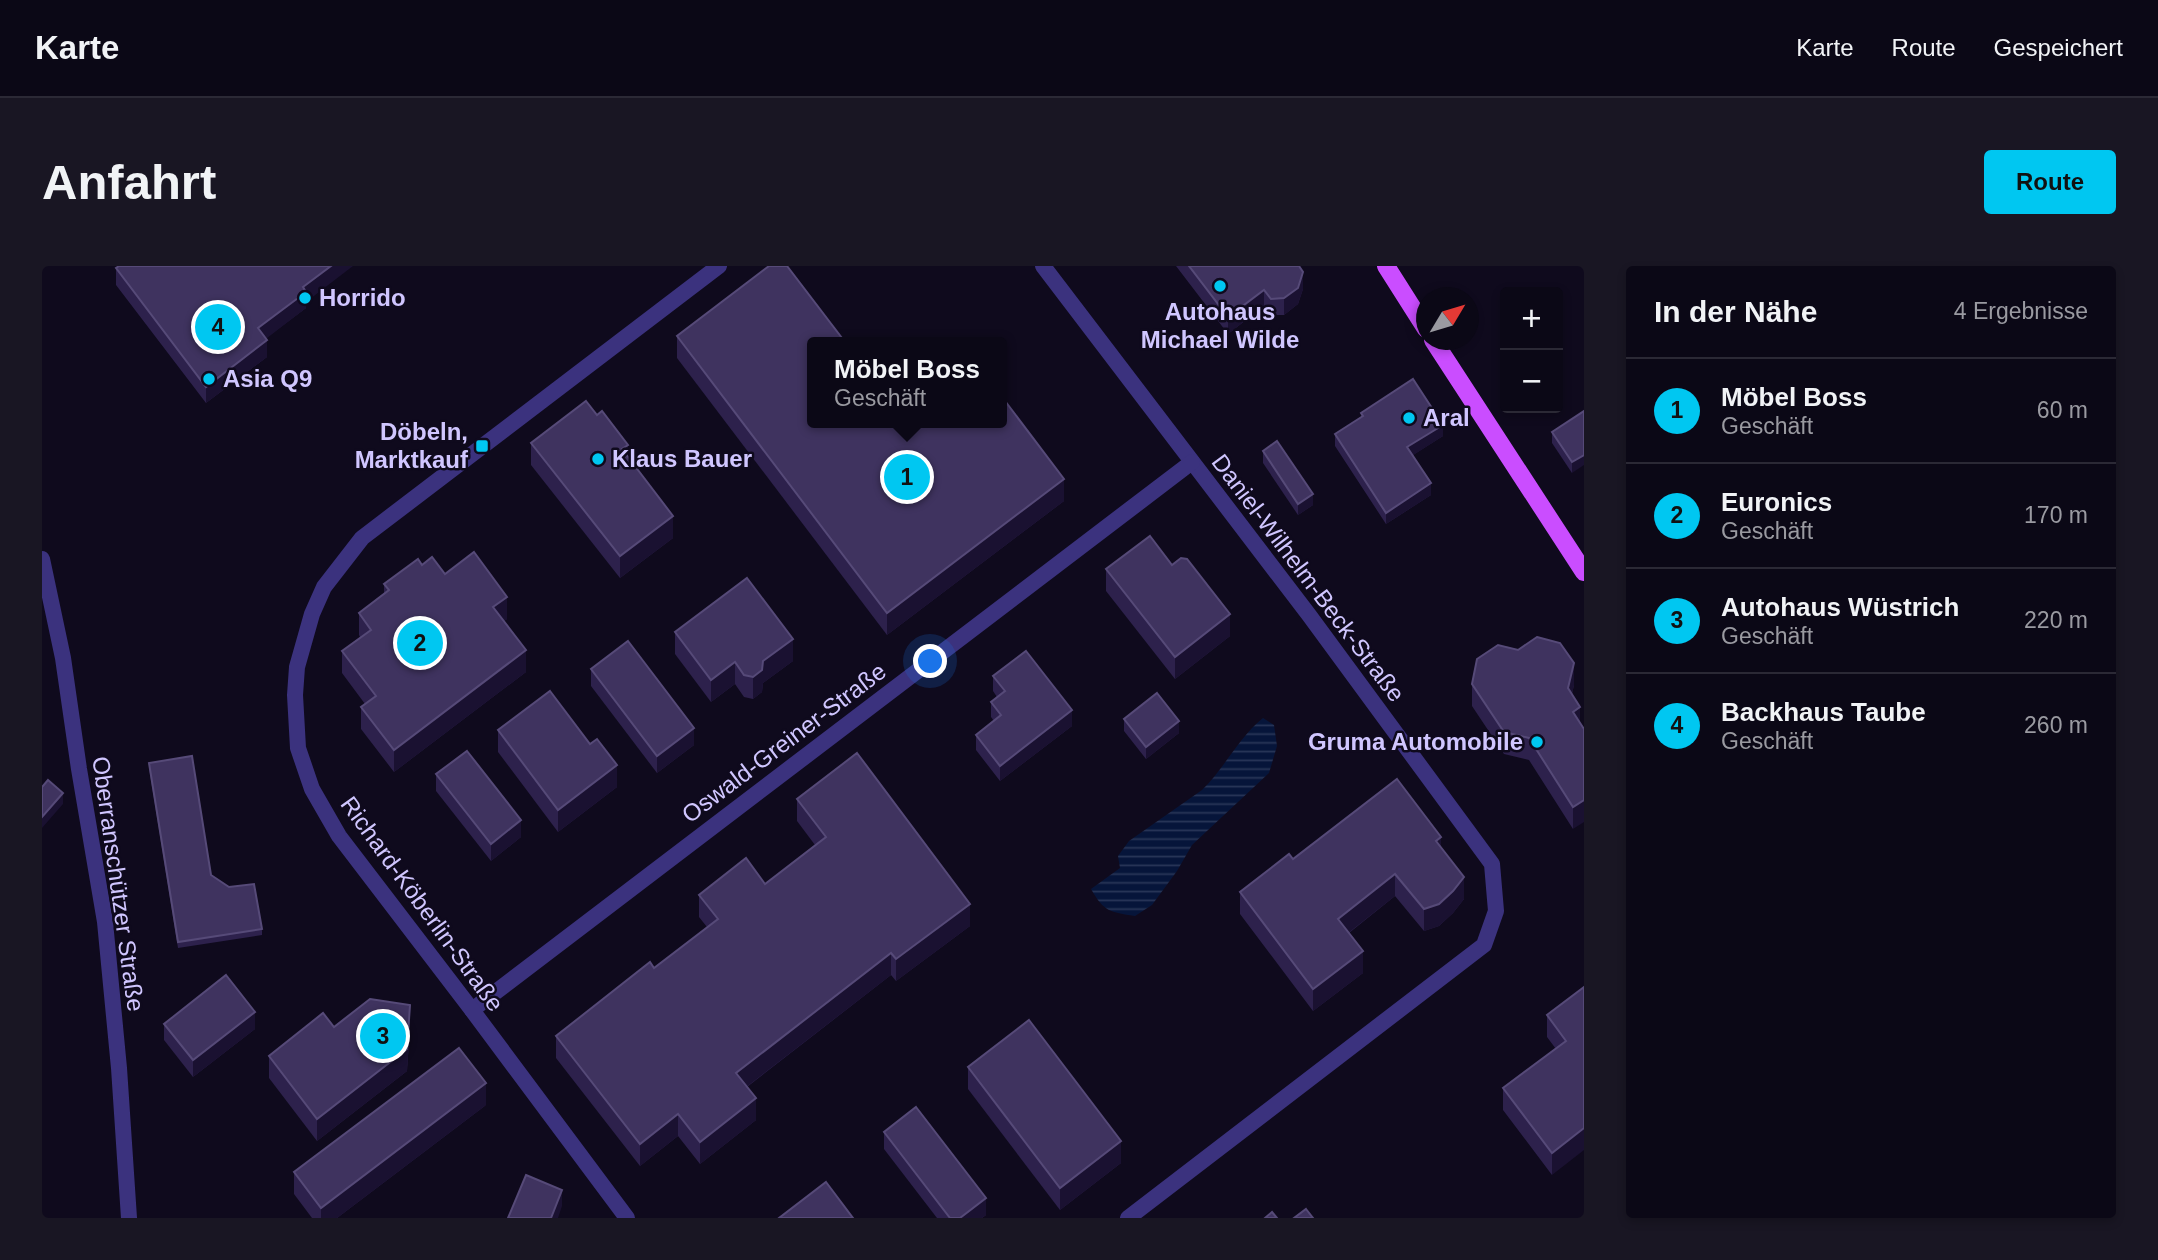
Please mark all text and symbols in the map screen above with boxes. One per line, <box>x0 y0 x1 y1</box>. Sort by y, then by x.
text: Karte <box>35 29 119 66</box>
text: Karte <box>1796 34 1854 61</box>
text: Route <box>1892 34 1956 61</box>
text: Gespeichert <box>1994 34 2123 61</box>
button: Route <box>1984 150 2116 214</box>
text: Anfahrt <box>42 155 216 209</box>
marker: Autohaus Michael Wilde <box>1212 278 1228 294</box>
place label: Horrido <box>319 284 406 311</box>
north arrow <box>1416 287 1479 350</box>
map controls <box>1500 287 1563 413</box>
button: + <box>1500 287 1563 350</box>
marker: Horrido <box>297 290 313 306</box>
text: In der Nähe <box>1654 295 1817 328</box>
place label: Autohaus Michael Wilde <box>1141 298 1299 353</box>
text: 4 Ergebnisse <box>1954 298 2088 324</box>
pin: 4 <box>195 301 241 353</box>
popup <box>807 337 1007 428</box>
button: − <box>1500 350 1563 413</box>
text: Möbel Boss <box>834 354 980 384</box>
place label: Asia Q9 <box>223 365 312 392</box>
marker: Asia Q9 <box>201 371 217 387</box>
text: Möbel Boss <box>1721 382 1867 412</box>
text: Geschäft <box>834 385 926 411</box>
text: 1 <box>1671 397 1683 423</box>
text: 60 m <box>2037 397 2088 423</box>
place label: Aral <box>1423 404 1470 431</box>
marker: Aral <box>1401 410 1417 426</box>
text: Geschäft <box>1721 413 1813 439</box>
place label: Döbeln, Marktkauf <box>355 418 469 473</box>
marker: Döbeln, Marktkauf <box>474 438 490 454</box>
place label: Klaus Bauer <box>612 445 752 472</box>
street label: Daniel-Wilhelm-Beck-Straße <box>1207 449 1410 707</box>
marker: Klaus Bauer <box>590 451 606 467</box>
pin: 1 <box>884 451 930 503</box>
text: Euronics <box>1721 487 1832 517</box>
text: 2 <box>1671 502 1683 528</box>
text: 170 m <box>2024 502 2088 528</box>
text: Geschäft <box>1721 518 1813 544</box>
text: Autohaus Wüstrich <box>1721 592 1959 622</box>
text: 3 <box>1671 607 1683 633</box>
text: 220 m <box>2024 607 2088 633</box>
pin: 2 <box>397 617 443 669</box>
text: Geschäft <box>1721 623 1813 649</box>
your location <box>913 644 947 678</box>
street label: Oswald-Greiner-Straße <box>677 657 891 828</box>
text: Backhaus Taube <box>1721 697 1926 727</box>
text: 4 <box>1671 712 1683 738</box>
text: 260 m <box>2024 712 2088 738</box>
place label: Gruma Automobile <box>1308 728 1523 755</box>
text: Geschäft <box>1721 728 1813 754</box>
marker: Gruma Automobile <box>1529 734 1545 750</box>
street label: Oberranschützer Straße <box>87 755 150 1013</box>
street label: Richard-Köberlin-Straße <box>335 791 509 1016</box>
pin: 3 <box>360 1010 406 1062</box>

